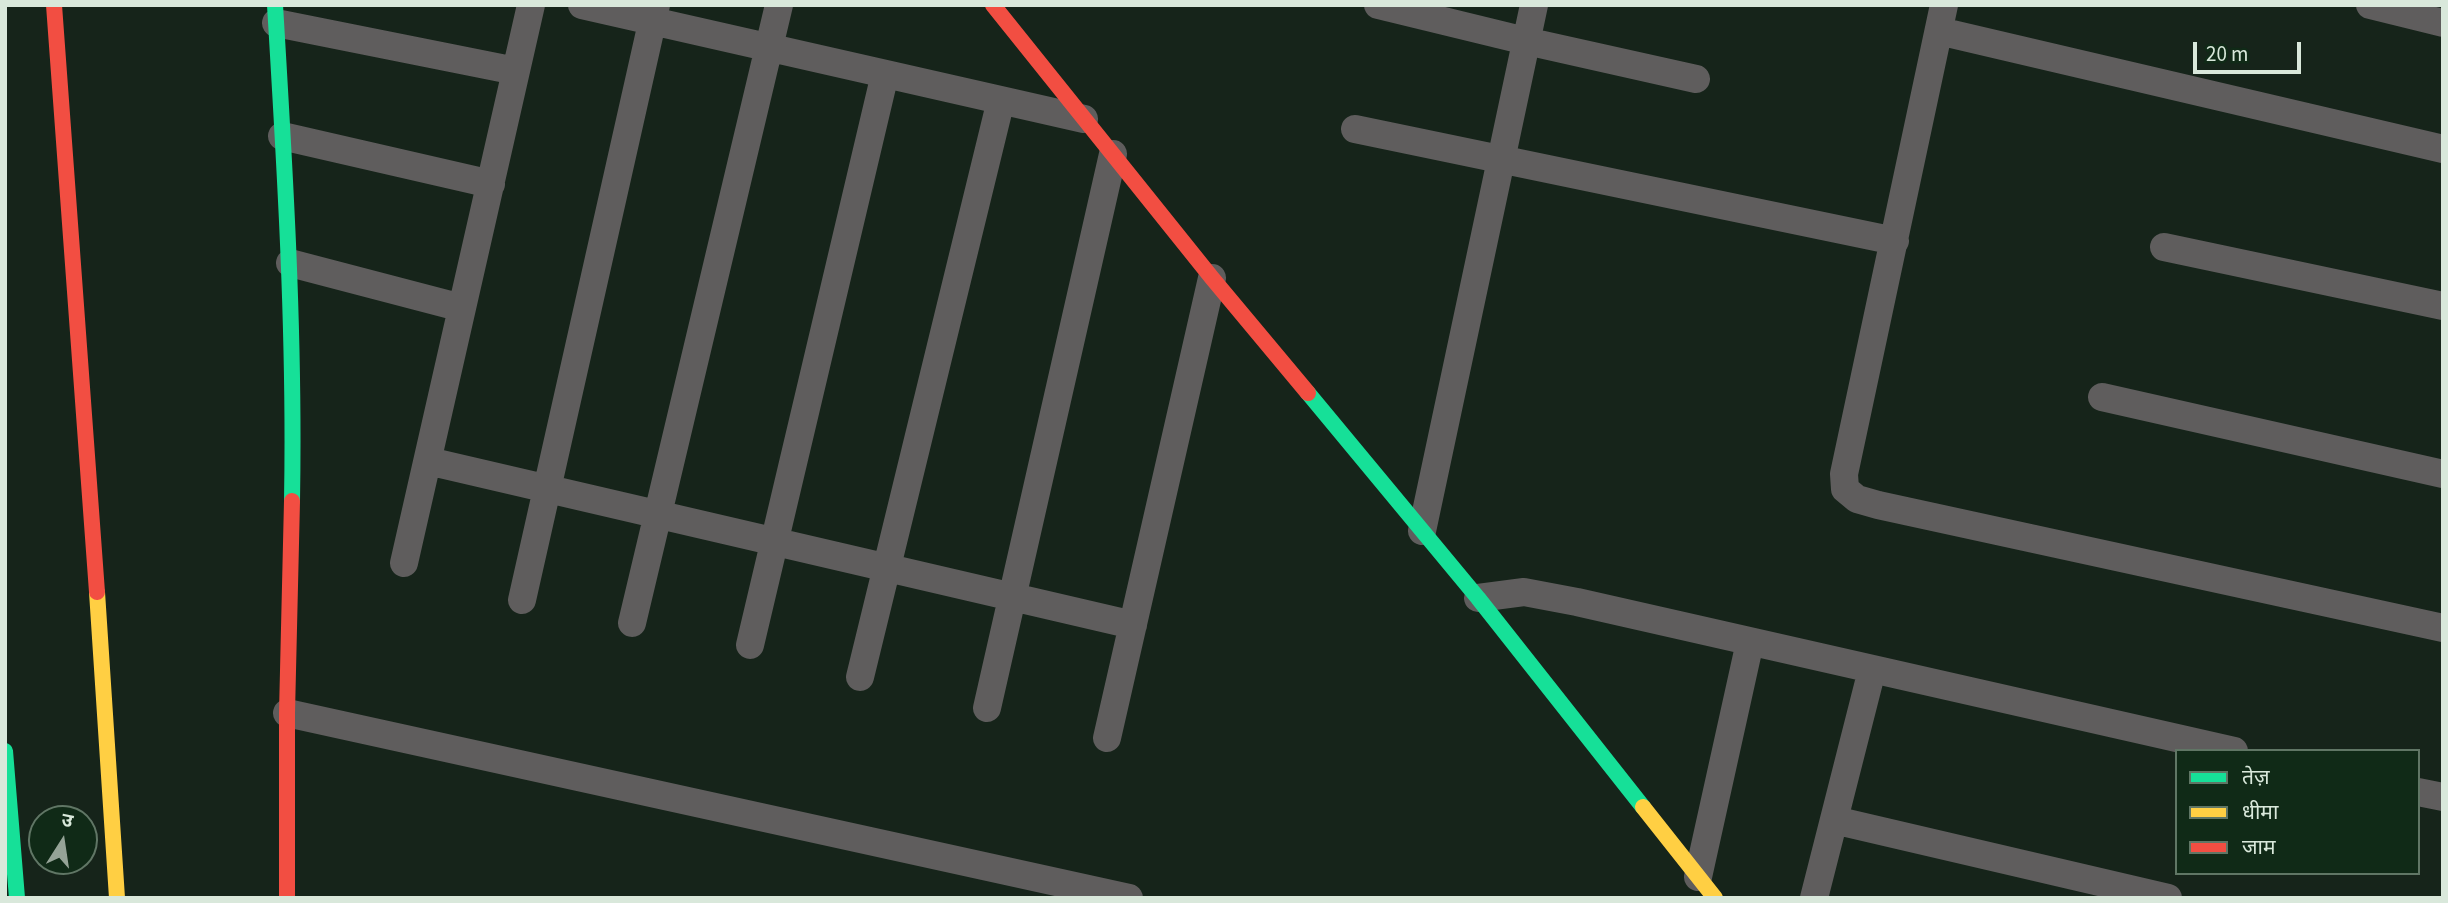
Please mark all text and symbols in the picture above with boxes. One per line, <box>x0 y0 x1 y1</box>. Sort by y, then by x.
scale bar <box>2196 28 2304 72</box>
text: 20 m <box>2206 39 2248 69</box>
legend <box>2175 749 2420 875</box>
text: तेज़ <box>2242 762 2270 792</box>
text: धीमा <box>2242 797 2278 827</box>
north arrow <box>28 805 98 875</box>
text: उ <box>59 807 75 835</box>
text: जाम <box>2242 832 2276 862</box>

